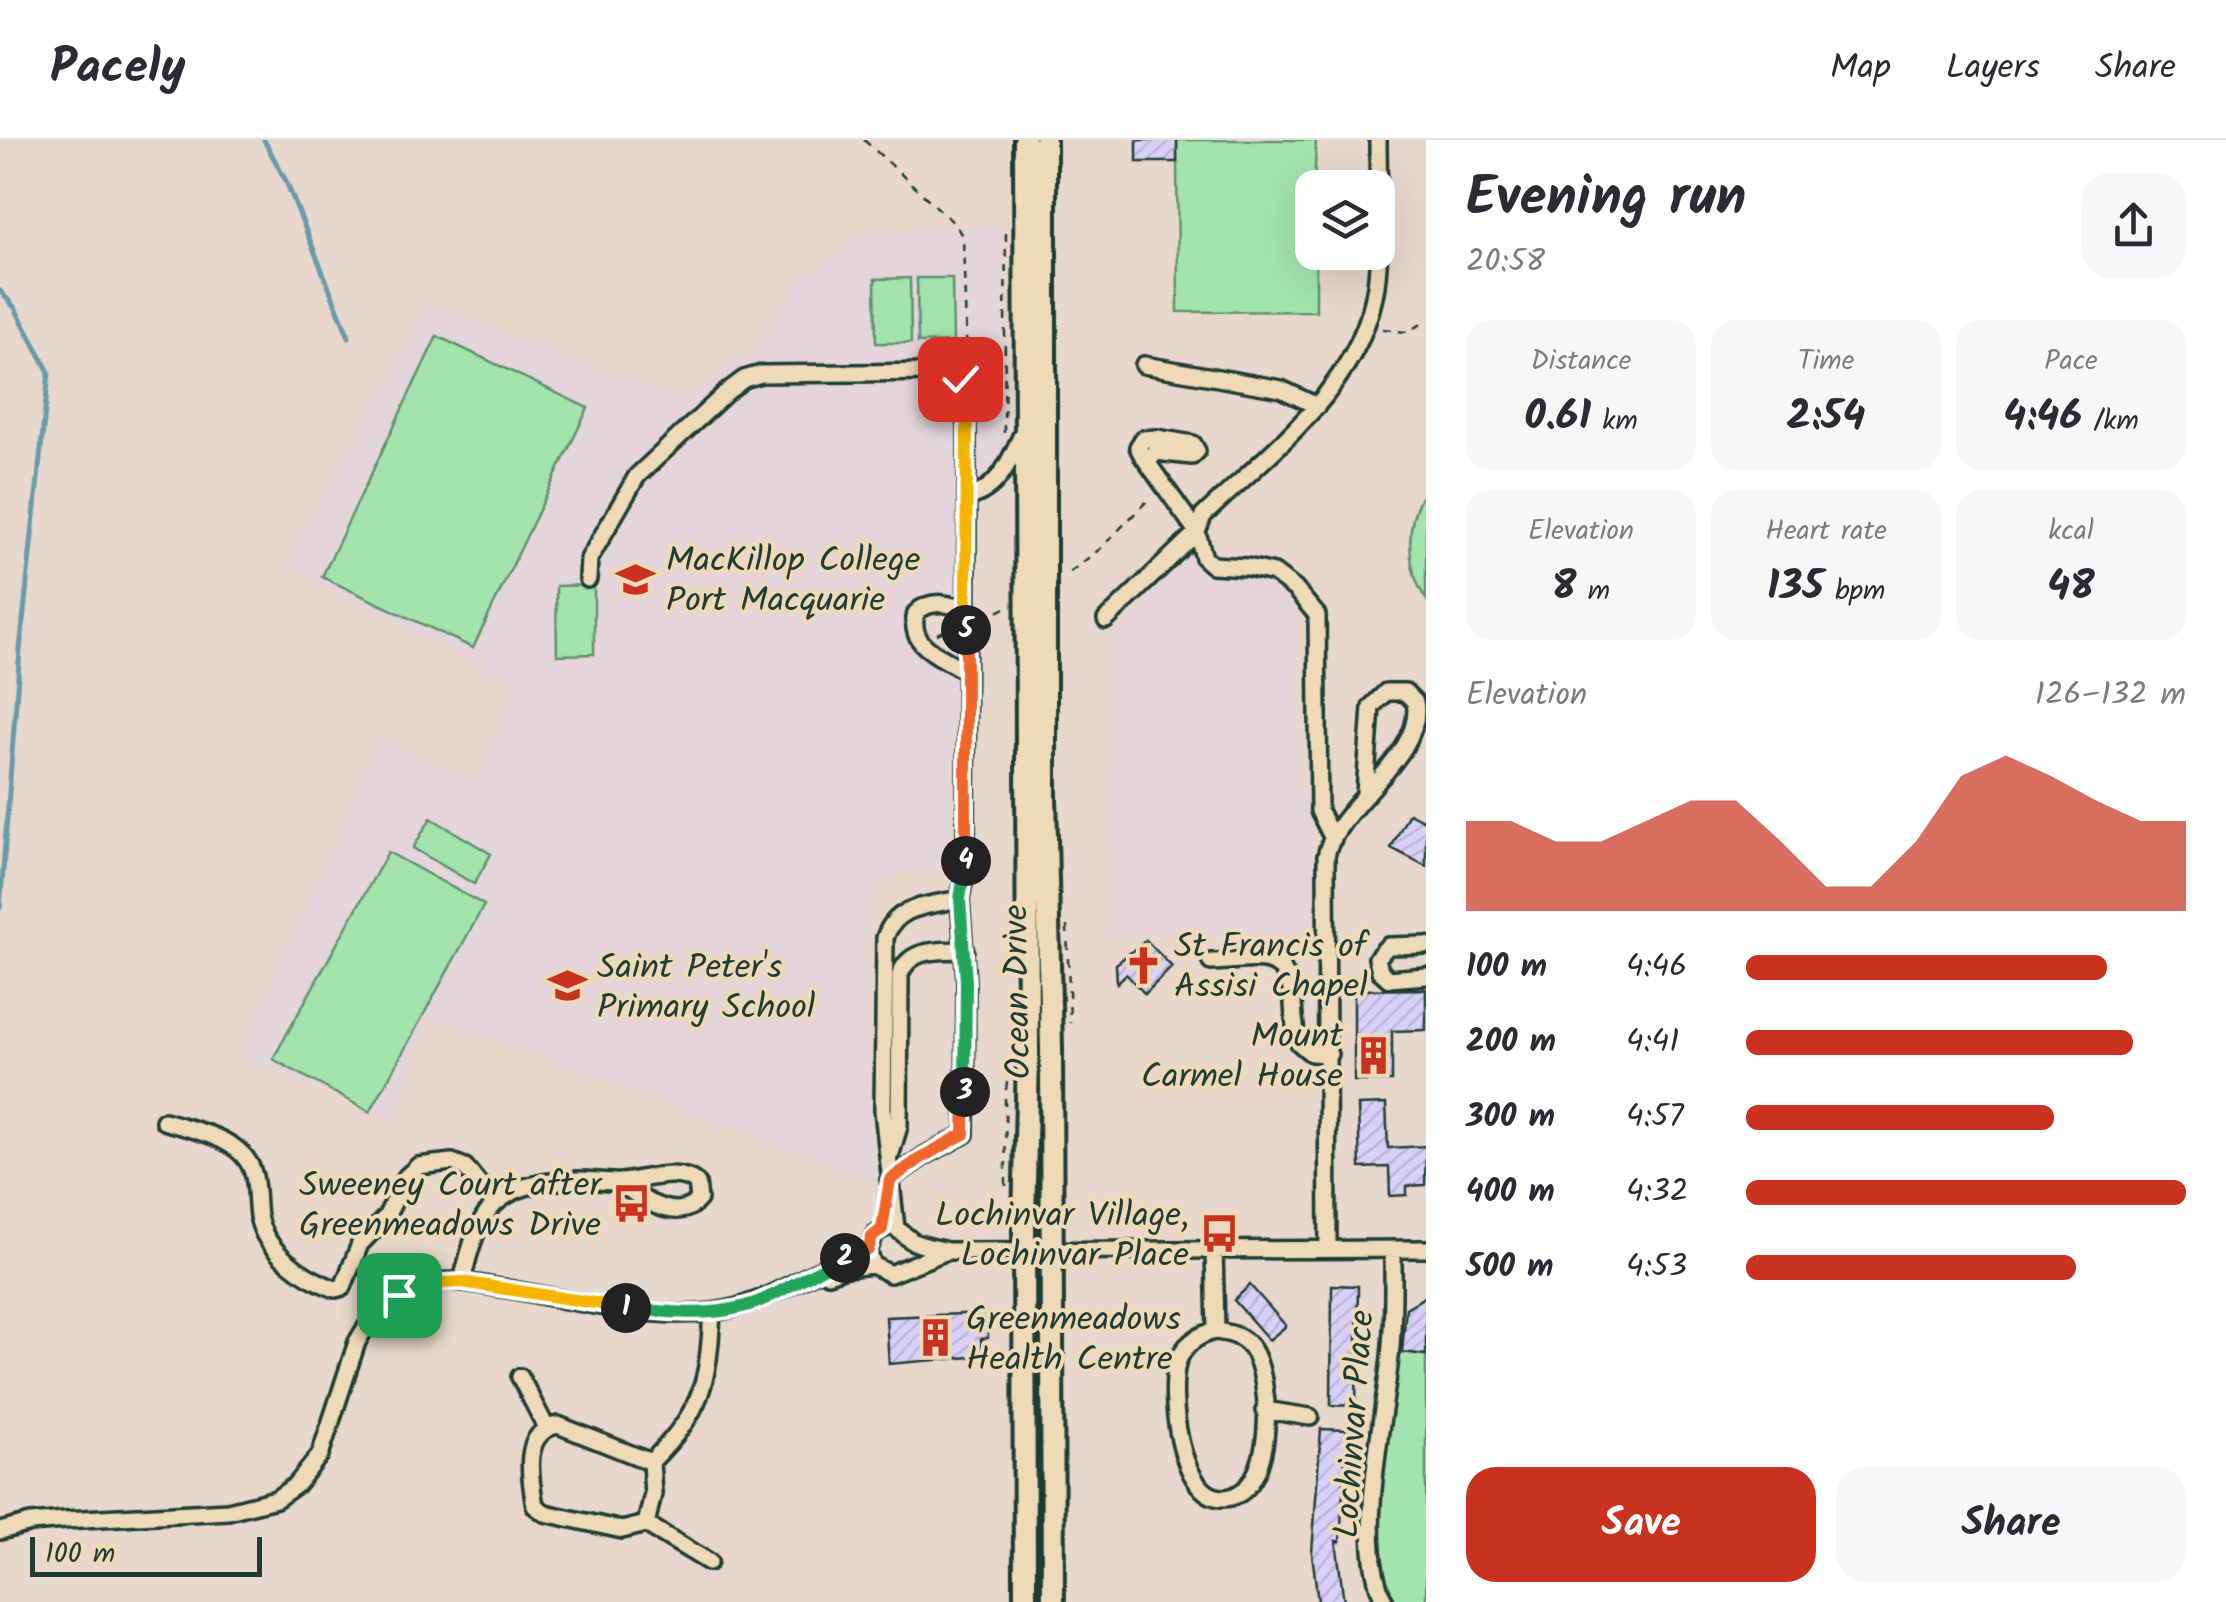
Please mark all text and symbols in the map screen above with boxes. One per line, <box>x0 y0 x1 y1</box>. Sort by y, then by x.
text: Pacely <box>50 31 185 107</box>
text: Map <box>1830 41 1891 97</box>
text: Layers <box>1946 41 2040 97</box>
text: Share <box>2095 41 2176 97</box>
text: Evening run <box>1466 156 1746 243</box>
map controls <box>1295 170 1395 270</box>
button: layers <box>1295 170 1395 270</box>
button: share <box>2081 173 2186 278</box>
text: 20:58 <box>1466 237 1545 288</box>
pin <box>918 337 1003 422</box>
text: Distance <box>1531 339 1631 384</box>
text: Time <box>1798 339 1854 384</box>
text: Pace <box>2044 339 2098 384</box>
icon: check <box>933 352 988 407</box>
text: 0.61 <box>1524 384 1591 451</box>
text: 2:54 <box>1787 384 1865 451</box>
text: 4:46 <box>2003 384 2082 451</box>
text: km <box>1591 399 1638 444</box>
text: /km <box>2082 399 2139 444</box>
text: Elevation <box>1528 509 1634 554</box>
text: Heart rate <box>1765 509 1887 554</box>
text: kcal <box>2048 509 2094 554</box>
place label: MacKillop College Port Macquarie <box>666 534 921 630</box>
text: 8 <box>1552 554 1577 621</box>
text: 135 <box>1767 554 1824 621</box>
text: 48 <box>2047 554 2095 621</box>
school or university icon: MacKillop College Port Macquarie <box>615 558 657 600</box>
text: m <box>1577 569 1610 614</box>
text: bpm <box>1824 569 1885 614</box>
pin: 5 <box>941 605 991 655</box>
text: 5 <box>959 607 973 652</box>
text: Elevation <box>1466 670 1587 721</box>
text: 126–132 m <box>2035 670 2186 721</box>
pin: 4 <box>941 836 991 886</box>
text: 4 <box>958 838 974 883</box>
street label: Ocean Drive <box>989 904 1049 1080</box>
place label: St Francis of Assisi Chapel <box>1174 920 1371 1016</box>
place label: Saint Peter's Primary School <box>597 941 815 1037</box>
text: 100 m <box>1466 942 1547 993</box>
text: 4:46 <box>1626 942 1687 993</box>
church icon: St Francis of Assisi Chapel <box>1123 944 1165 986</box>
school or university icon: Saint Peter's Primary School <box>546 965 588 1007</box>
place label: Mount Carmel House <box>1141 1010 1343 1106</box>
text: 200 m <box>1466 1017 1556 1068</box>
text: 4:41 <box>1626 1017 1679 1068</box>
building icon: Mount Carmel House <box>1352 1034 1394 1076</box>
pin: 3 <box>940 1067 990 1117</box>
text: 3 <box>957 1069 973 1114</box>
text: 300 m <box>1466 1092 1555 1143</box>
text: 4:57 <box>1626 1092 1683 1143</box>
place label: Sweeney Court after Greenmeadows Drive <box>299 1159 603 1255</box>
text: 400 m <box>1466 1167 1555 1218</box>
text: 4:32 <box>1626 1167 1688 1218</box>
bus stop icon: Sweeney Court after Greenmeadows Drive <box>610 1183 652 1225</box>
place label: Lochinvar Village, Lochinvar Place <box>935 1189 1189 1285</box>
bus stop icon: Lochinvar Village, Lochinvar Place <box>1198 1213 1240 1255</box>
pin: 2 <box>820 1233 870 1283</box>
text: 2 <box>837 1235 853 1280</box>
text: 500 m <box>1466 1242 1554 1293</box>
text: 4:53 <box>1626 1242 1687 1293</box>
pin <box>357 1253 442 1338</box>
icon: arrive <box>372 1268 427 1323</box>
pin: 1 <box>601 1283 651 1333</box>
text: 1 <box>622 1285 630 1330</box>
place label: Greenmeadows Health Centre <box>966 1293 1181 1389</box>
street label: Lochinvar Place <box>1320 1308 1392 1540</box>
building icon: Greenmeadows Health Centre <box>915 1317 957 1359</box>
button: Save <box>1466 1467 1816 1582</box>
button: Share <box>1836 1467 2186 1582</box>
scale bar <box>30 1532 262 1576</box>
text: 100 m <box>45 1532 115 1577</box>

